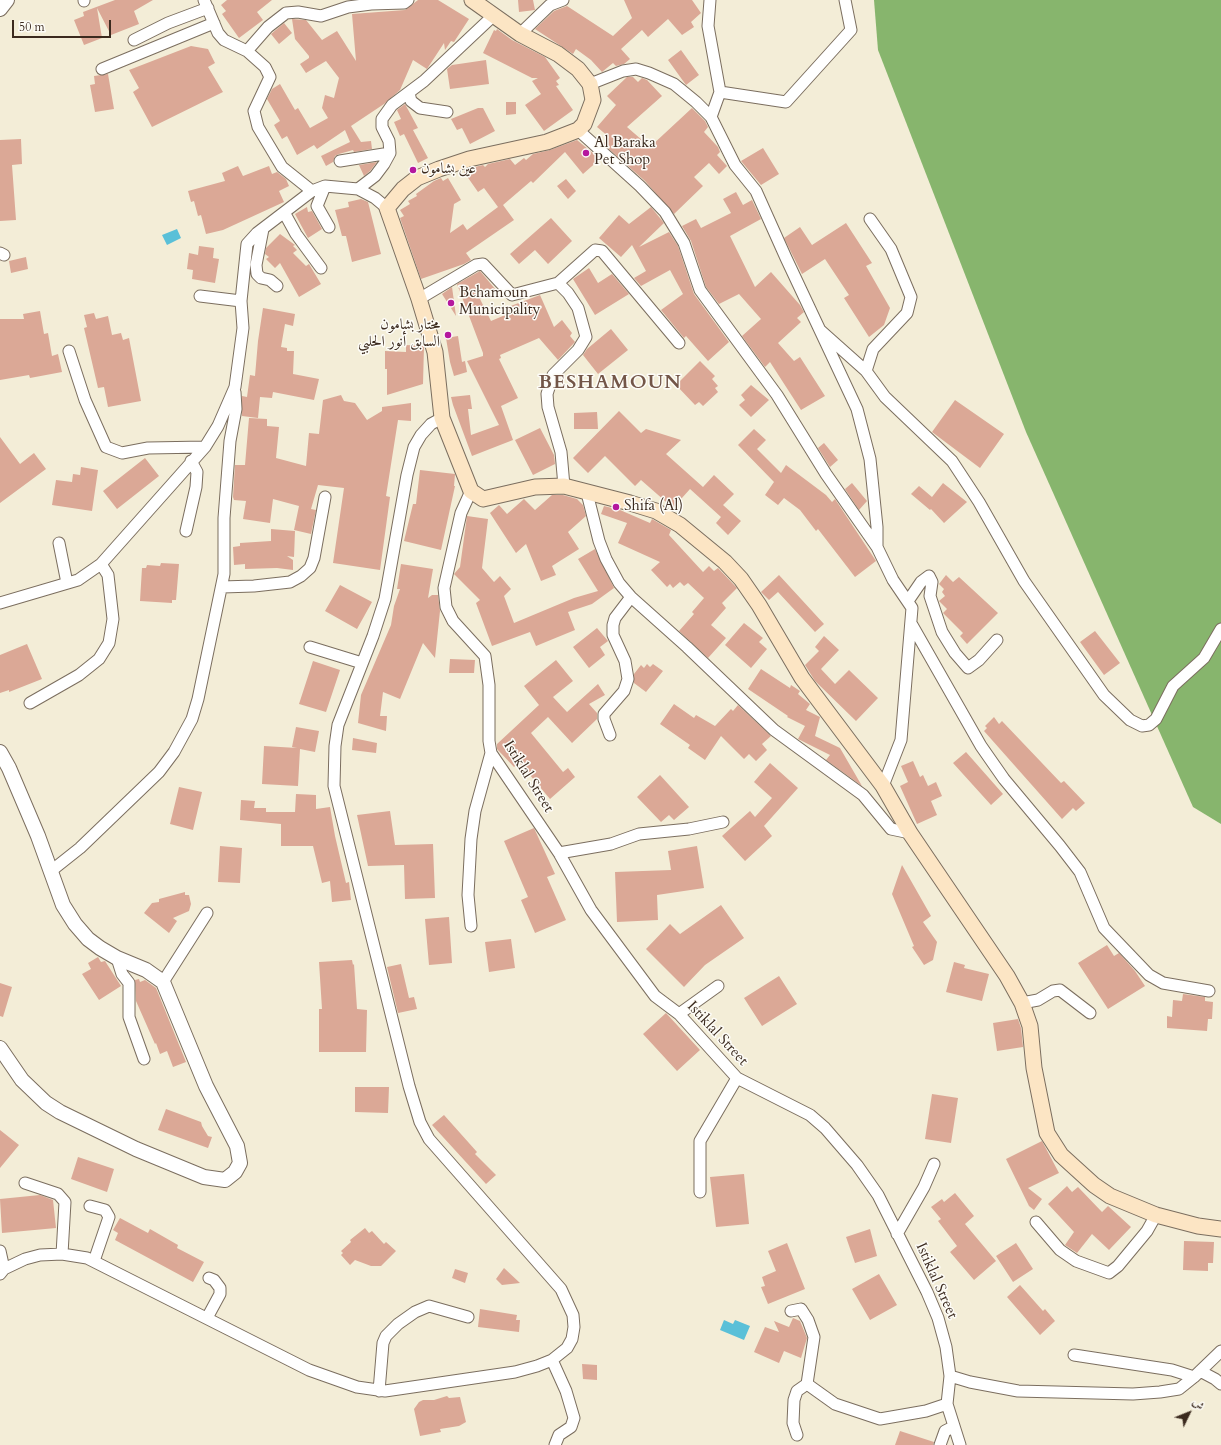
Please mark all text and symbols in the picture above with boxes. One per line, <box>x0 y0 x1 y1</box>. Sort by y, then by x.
scale bar <box>14 12 113 38</box>
text: 50 m <box>19 19 45 35</box>
place label: Al Baraka Pet Shop <box>594 135 656 170</box>
marker: Al Baraka Pet Shop <box>581 148 591 158</box>
place label: عين بشامون <box>421 161 476 179</box>
marker: عين بشامون <box>408 165 418 175</box>
place label: Bchamoun Municipality <box>459 285 540 320</box>
marker: Bchamoun Municipality <box>446 298 456 308</box>
place label: مختار بشامون السابق أنور الحلبي <box>358 317 440 352</box>
marker: مختار بشامون السابق أنور الحلبي <box>443 330 453 340</box>
district label: BESHAMOUN <box>538 373 682 395</box>
place label: Shifa (Al) <box>624 498 683 516</box>
marker: Shifa (Al) <box>611 502 621 512</box>
street label: Istiklal Street <box>499 738 557 816</box>
street label: Istiklal Street <box>683 998 751 1070</box>
street label: Istiklal Street <box>911 1240 961 1322</box>
north arrow <box>1169 1393 1209 1433</box>
text: ش <box>1189 1395 1207 1414</box>

